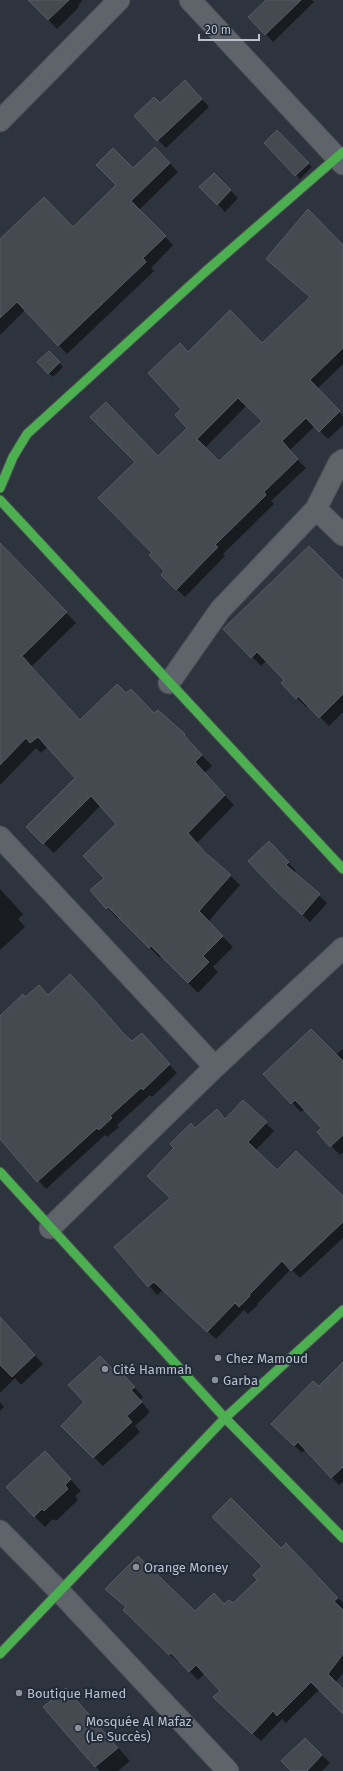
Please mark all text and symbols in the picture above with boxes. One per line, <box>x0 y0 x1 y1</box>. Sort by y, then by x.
scale bar <box>199 16 259 42</box>
text: 20 m <box>205 23 231 37</box>
place label: Chez Mamoud <box>226 1351 308 1366</box>
marker: Chez Mamoud <box>213 1353 223 1363</box>
place label: Cité Hammah <box>113 1362 192 1377</box>
marker: Cité Hammah <box>100 1364 110 1374</box>
place label: Garba <box>223 1373 258 1388</box>
marker: Garba <box>210 1375 220 1385</box>
place label: Orange Money <box>144 1560 229 1575</box>
marker: Orange Money <box>131 1562 141 1572</box>
place label: Boutique Hamed <box>27 1686 126 1701</box>
marker: Boutique Hamed <box>14 1688 24 1698</box>
place label: Mosquée Al Mafaz (Le Succès) <box>86 1714 192 1744</box>
marker: Mosquée Al Mafaz (Le Succès) <box>73 1723 83 1733</box>

